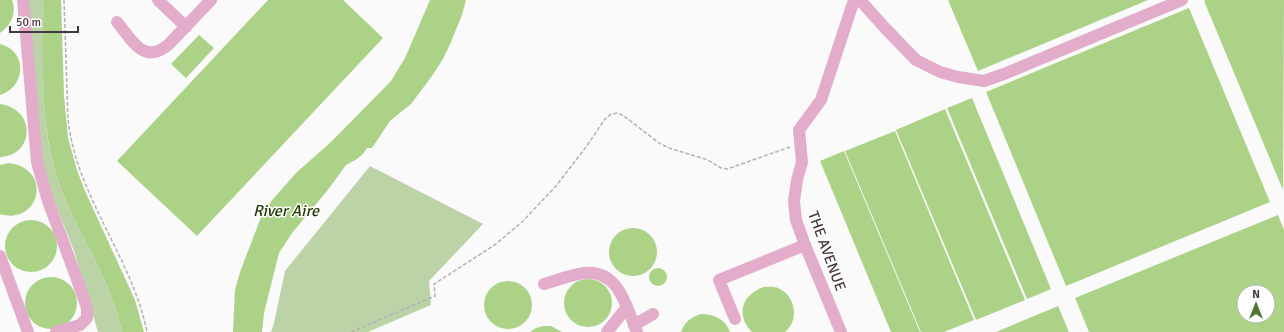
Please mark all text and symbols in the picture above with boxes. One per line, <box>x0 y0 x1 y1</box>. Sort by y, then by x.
scale bar <box>10 8 78 34</box>
text: 50 m <box>16 15 41 30</box>
water label: River Aire <box>253 201 320 221</box>
street label: THE AVENUE <box>804 209 850 293</box>
north arrow <box>1236 284 1276 324</box>
text: N <box>1252 288 1260 301</box>

